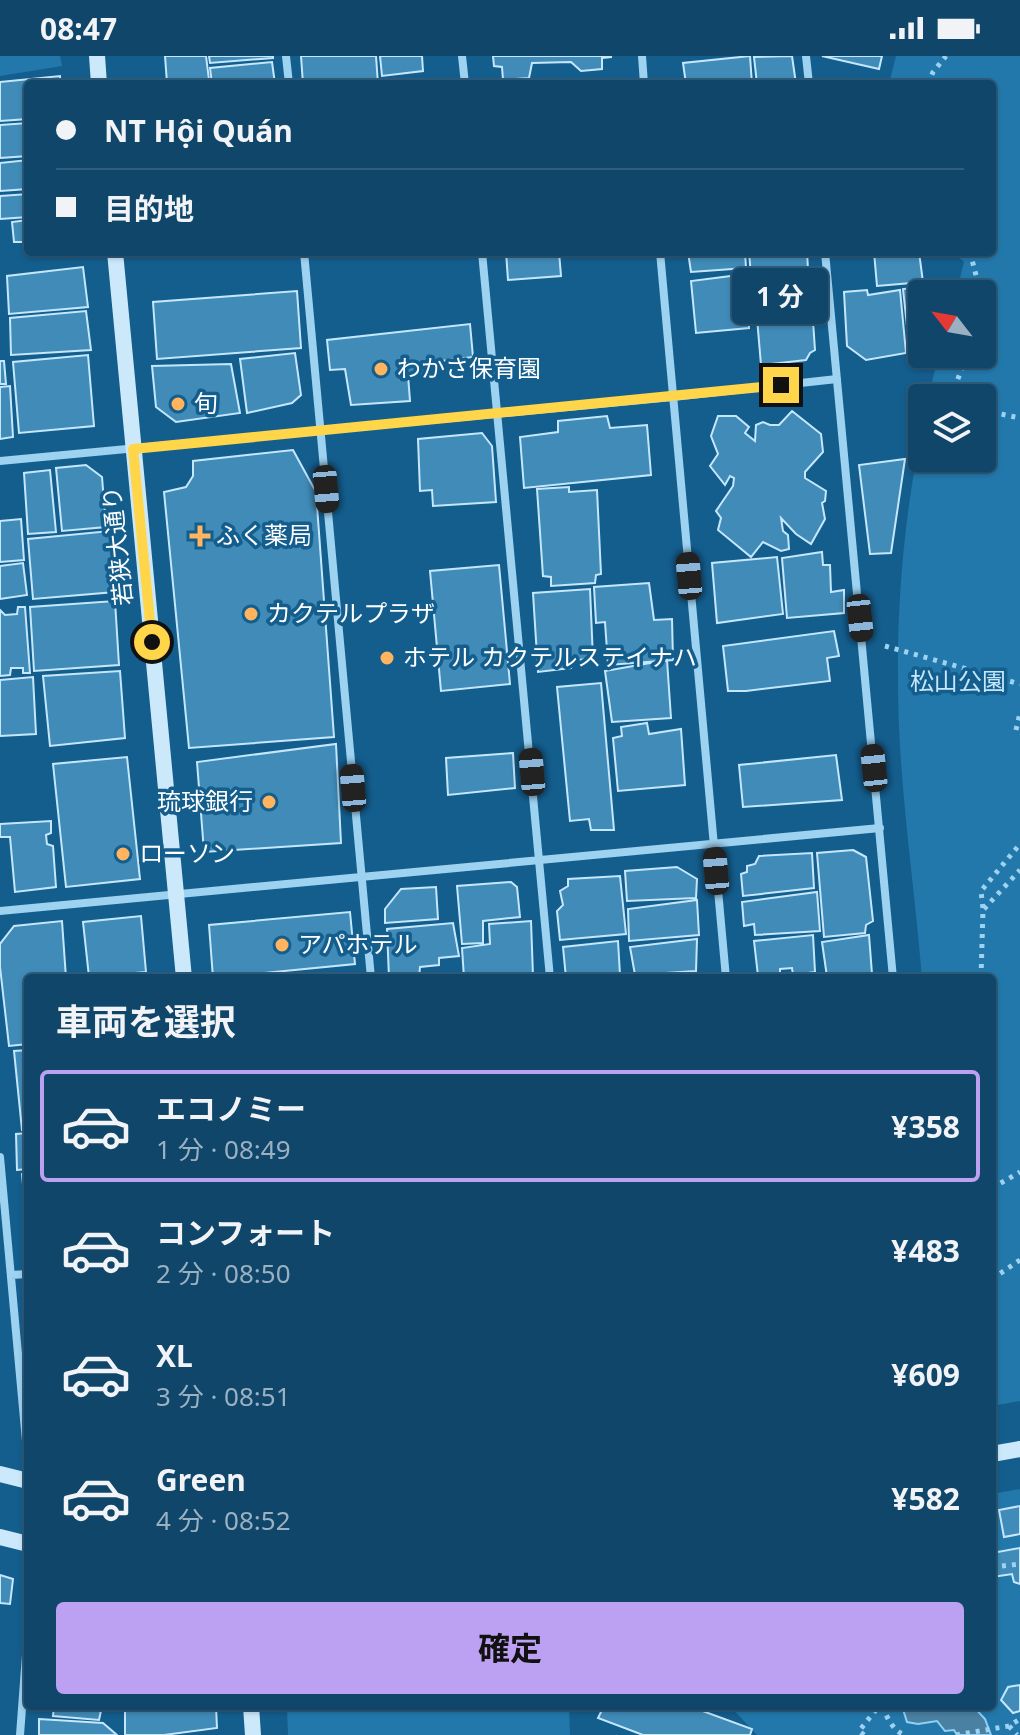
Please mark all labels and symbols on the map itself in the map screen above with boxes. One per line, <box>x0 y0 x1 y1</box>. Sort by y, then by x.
callout: 1 分 <box>733 269 829 325</box>
north arrow <box>908 280 996 368</box>
place label: わかさ保育園 <box>397 351 541 384</box>
marker: わかさ保育園 <box>372 360 390 378</box>
route end <box>763 367 799 403</box>
place label: 旬 <box>194 386 218 419</box>
marker: 旬 <box>169 395 187 413</box>
car <box>312 464 340 514</box>
street label: 若狭大通り <box>94 485 139 608</box>
place label: ふく薬局 <box>216 518 312 551</box>
marker: ふく薬局 <box>191 527 209 545</box>
car <box>675 551 703 601</box>
car <box>846 593 874 643</box>
place label: カクテルプラザ <box>267 596 435 629</box>
marker: カクテルプラザ <box>242 605 260 623</box>
route start <box>134 624 170 660</box>
place label: ホテル カクテルステイナハ <box>403 640 697 673</box>
marker: ホテル カクテルステイナハ <box>378 649 396 667</box>
park label: 松山公園 <box>910 664 1006 697</box>
car <box>860 743 888 793</box>
car <box>518 747 546 797</box>
car <box>339 763 367 813</box>
place label: 琉球銀行 <box>157 784 253 817</box>
marker: 琉球銀行 <box>260 793 278 811</box>
place label: ローソン <box>139 836 235 869</box>
marker: ローソン <box>114 845 132 863</box>
car <box>702 846 730 896</box>
place label: アパホテル <box>298 927 418 960</box>
marker: アパホテル <box>273 936 291 954</box>

